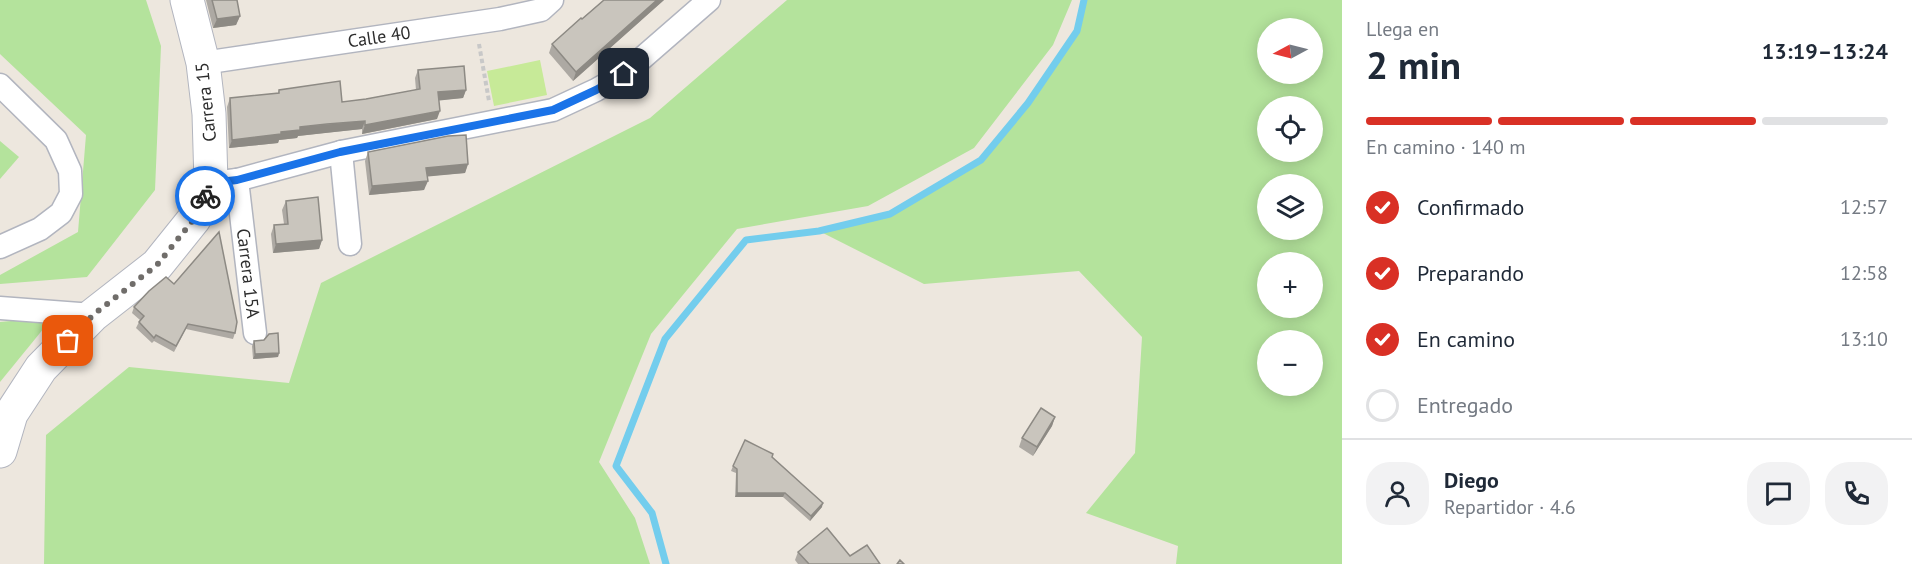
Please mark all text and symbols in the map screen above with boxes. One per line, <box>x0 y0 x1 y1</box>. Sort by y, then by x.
text: Llega en <box>1366 16 1439 42</box>
north arrow <box>1257 18 1323 84</box>
map controls <box>1257 18 1323 396</box>
street label: Calle 40 <box>346 20 412 52</box>
text: 13:19–13:24 <box>1762 37 1888 65</box>
text: 2 min <box>1366 39 1461 90</box>
pin <box>598 48 649 99</box>
icon: home <box>607 57 640 90</box>
street label: Carrera 15 <box>190 61 221 143</box>
button: locate <box>1257 96 1323 162</box>
text: En camino · 140 m <box>1366 134 1526 160</box>
courier <box>175 166 235 226</box>
button: layers <box>1257 174 1323 240</box>
icon: bike <box>189 180 222 213</box>
icon: check <box>1366 191 1399 224</box>
text: Confirmado <box>1417 193 1524 221</box>
text: 12:57 <box>1840 194 1888 220</box>
street label: Carrera 15A <box>232 227 265 320</box>
button: + <box>1257 252 1323 318</box>
icon: check <box>1366 257 1399 290</box>
text: Preparando <box>1417 259 1524 287</box>
text: 12:58 <box>1840 260 1888 286</box>
pin <box>42 315 93 366</box>
icon: check <box>1366 323 1399 356</box>
icon: bag <box>51 324 84 357</box>
text: En camino <box>1417 325 1515 353</box>
text: 13:10 <box>1840 326 1888 352</box>
button: − <box>1257 330 1323 396</box>
text: Entregado <box>1417 391 1513 419</box>
button: person <box>1366 462 1429 525</box>
button: chat <box>1747 462 1810 525</box>
button: phone <box>1825 462 1888 525</box>
text: Diego <box>1444 466 1499 494</box>
text: Repartidor · 4.6 <box>1444 494 1576 520</box>

